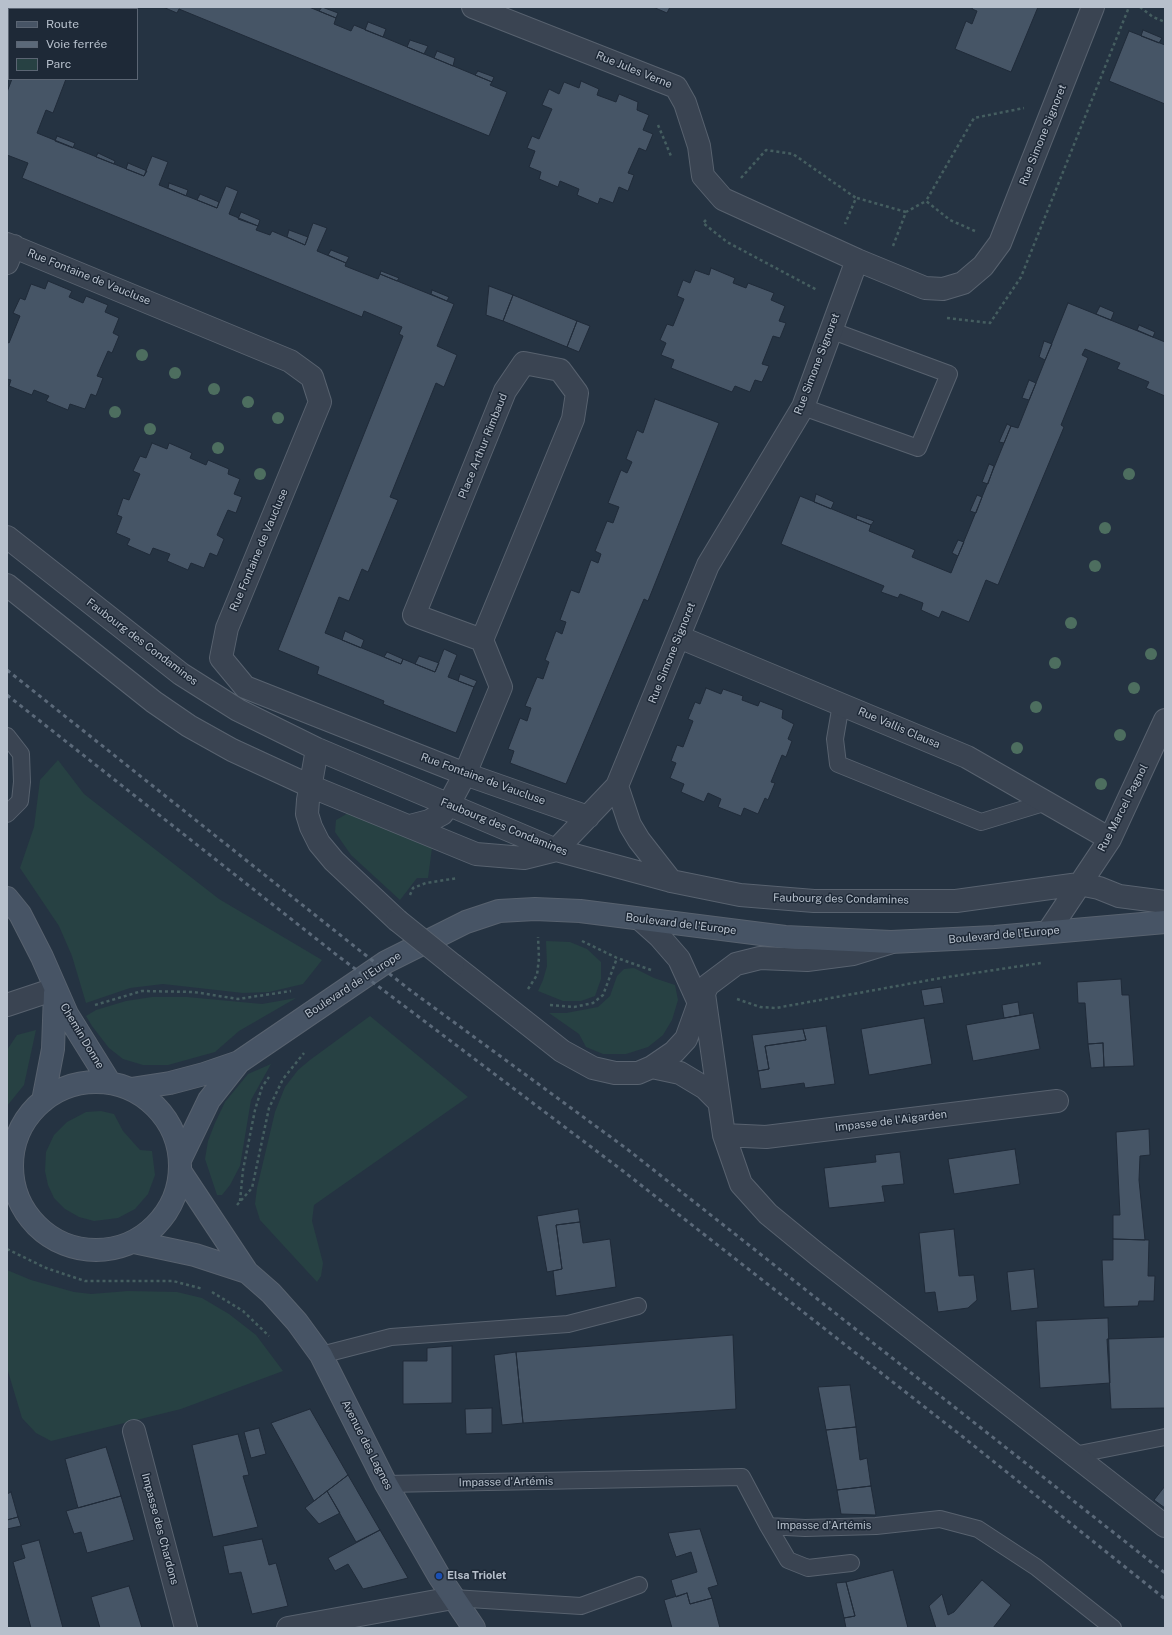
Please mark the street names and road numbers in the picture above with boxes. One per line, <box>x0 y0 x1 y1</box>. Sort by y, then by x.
street label: Rue Jules Verne <box>594 49 674 91</box>
street label: Rue Simone Signoret <box>1017 83 1069 187</box>
street label: Rue Fontaine de Vaucluse <box>25 246 153 308</box>
street label: Rue Simone Signoret <box>792 311 842 417</box>
street label: Place Arthur Rimbaud <box>456 391 510 501</box>
street label: Rue Fontaine de Vaucluse <box>227 487 291 613</box>
street label: Faubourg des Condamines <box>84 596 200 688</box>
street label: Rue Simone Signoret <box>646 601 698 705</box>
street label: Rue Vallis Clausa <box>856 705 942 751</box>
street label: Rue Fontaine de Vaucluse <box>419 750 547 808</box>
street label: Rue Marcel Pagnol <box>1095 762 1151 854</box>
street label: Faubourg des Condamines <box>438 795 570 859</box>
street label: Faubourg des Condamines <box>773 891 909 907</box>
street label: Boulevard de l'Europe <box>625 911 737 937</box>
street label: Boulevard de l'Europe <box>948 924 1060 946</box>
street label: Boulevard de l'Europe <box>303 949 403 1021</box>
street label: Chemin Donne <box>57 1001 107 1071</box>
street label: Impasse de l'Aigarden <box>834 1108 948 1134</box>
street label: Avenue des Lagnes <box>339 1398 395 1492</box>
street label: Impasse des Chardons <box>139 1472 181 1586</box>
street label: Impasse d'Artémis <box>459 1475 553 1489</box>
street label: Impasse d'Artémis <box>777 1519 871 1533</box>

